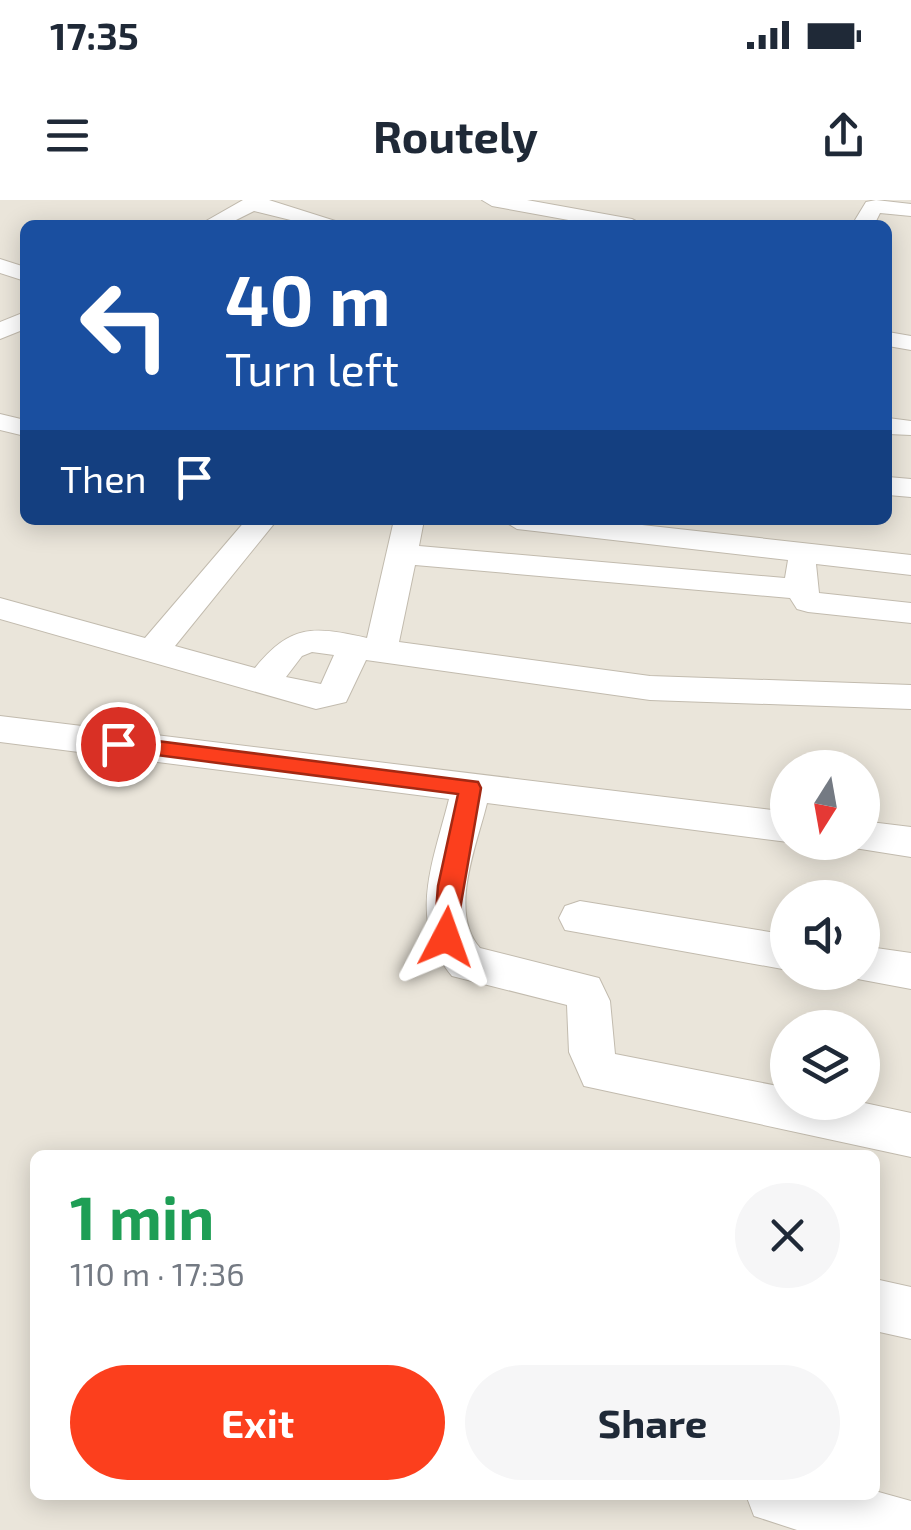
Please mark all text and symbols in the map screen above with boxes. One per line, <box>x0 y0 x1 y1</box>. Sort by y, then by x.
text: 17:35 <box>50 12 139 58</box>
icon: menu <box>40 108 95 163</box>
text: Routely <box>373 108 538 162</box>
icon: share <box>816 108 871 163</box>
text: 40 m <box>225 256 391 340</box>
icon: left <box>60 260 190 390</box>
text: Turn left <box>225 341 399 395</box>
icon: arrive <box>167 450 222 505</box>
text: Then <box>60 455 147 501</box>
pin <box>76 702 161 787</box>
icon: arrive <box>91 717 146 772</box>
north arrow <box>770 750 880 860</box>
map controls <box>770 750 880 1120</box>
button: sound <box>770 880 880 990</box>
position arrow <box>394 885 498 989</box>
button: layers <box>770 1010 880 1120</box>
text: 1 min <box>70 1180 214 1252</box>
button: close <box>735 1183 840 1288</box>
text: 110 m · 17:36 <box>70 1254 245 1292</box>
button: Exit <box>70 1365 445 1480</box>
button: Share <box>465 1365 840 1480</box>

